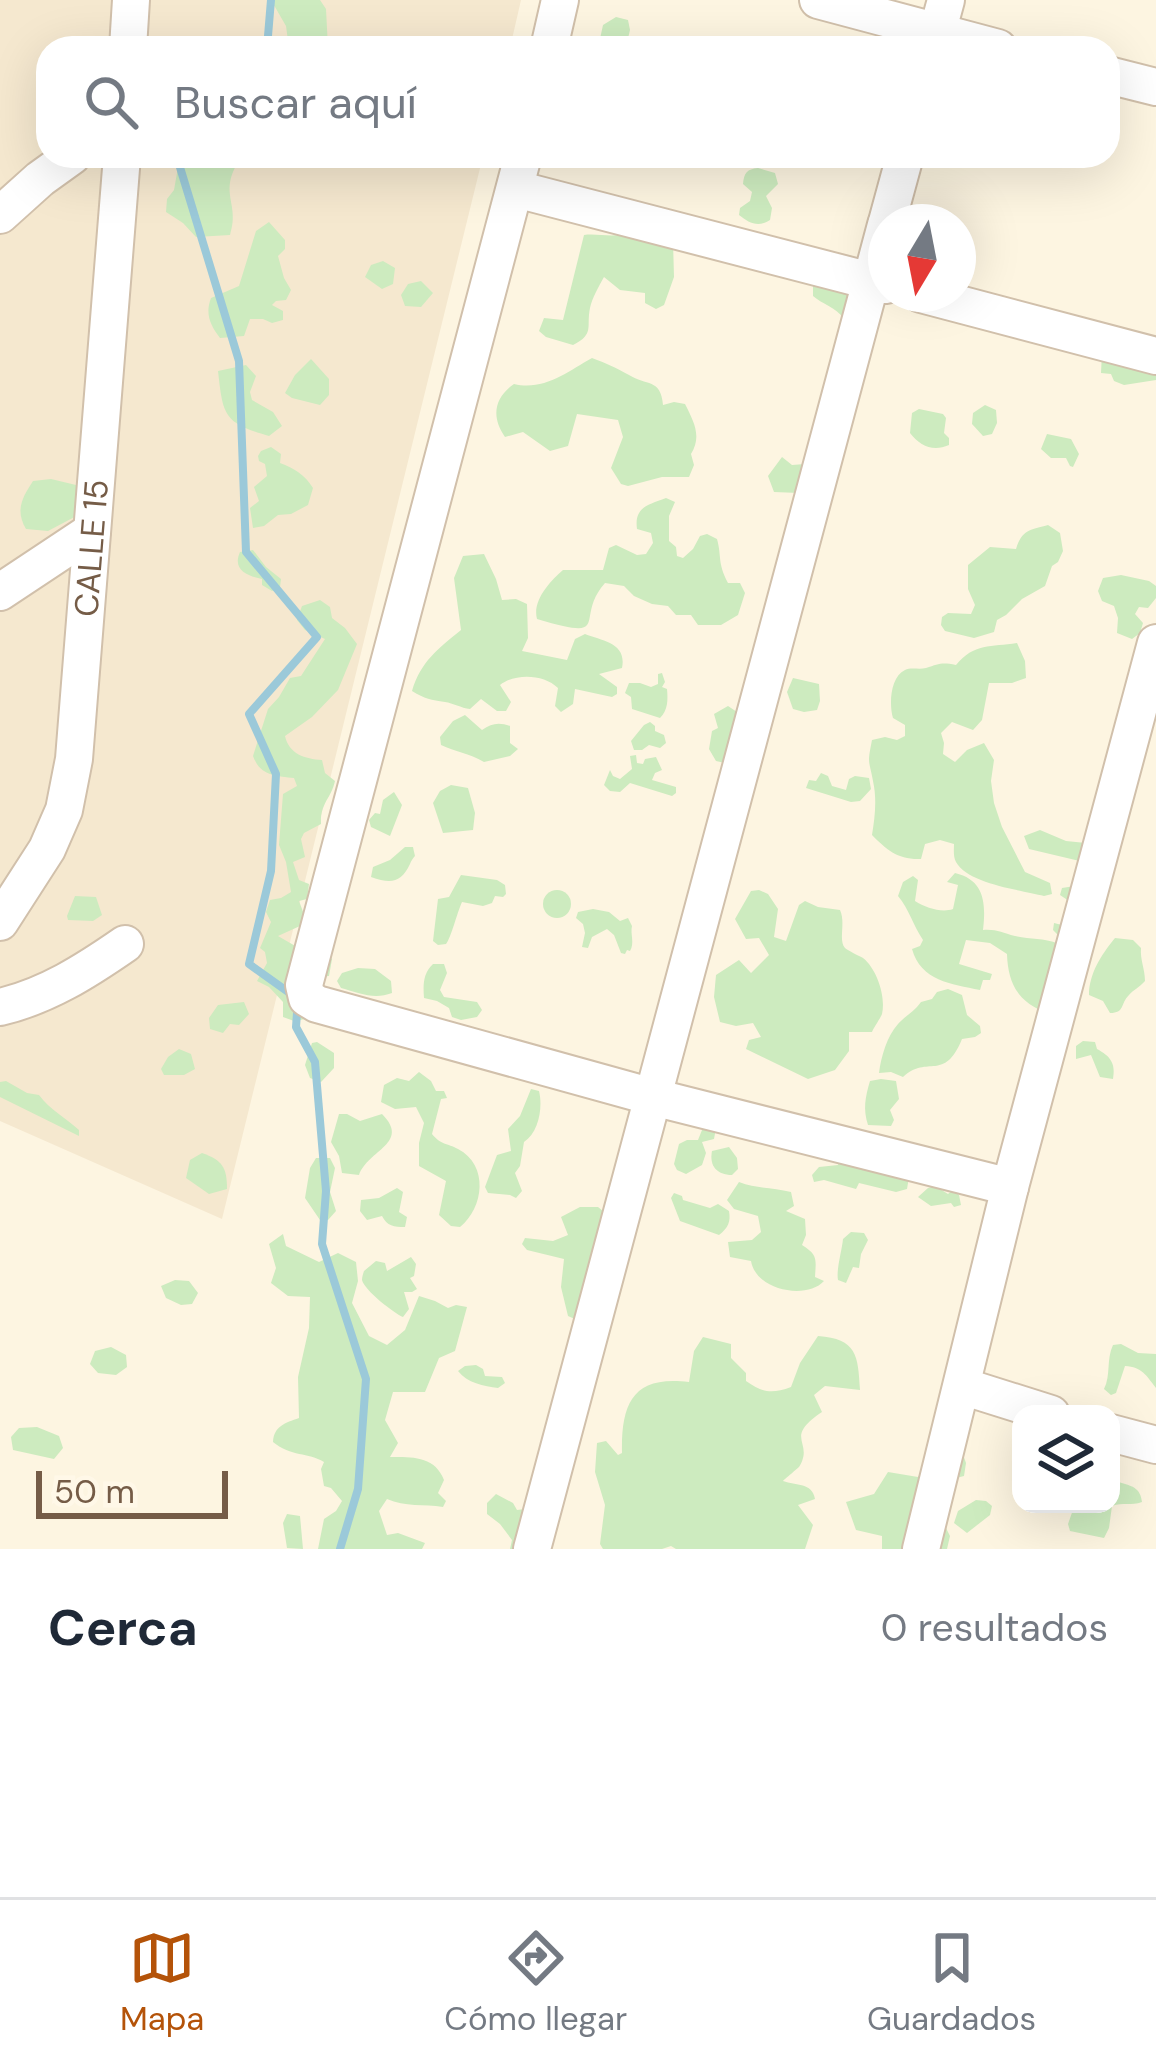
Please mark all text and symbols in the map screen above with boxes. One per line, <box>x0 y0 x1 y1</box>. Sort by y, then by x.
search box <box>36 36 1120 168</box>
icon: search <box>78 69 144 135</box>
text: Buscar aquí <box>174 73 417 132</box>
north arrow <box>868 204 976 312</box>
street label: CALLE 15 <box>64 478 118 618</box>
map controls <box>1012 1405 1120 1513</box>
button: layers <box>1012 1405 1120 1513</box>
scale bar <box>36 1465 228 1518</box>
text: 50 m <box>54 1470 135 1513</box>
text: Cerca <box>48 1594 198 1661</box>
text: 0 resultados <box>881 1602 1108 1653</box>
tab: Mapa <box>120 1925 204 2040</box>
tab: Cómo llegar <box>444 1925 627 2040</box>
tab: Guardados <box>867 1925 1036 2040</box>

